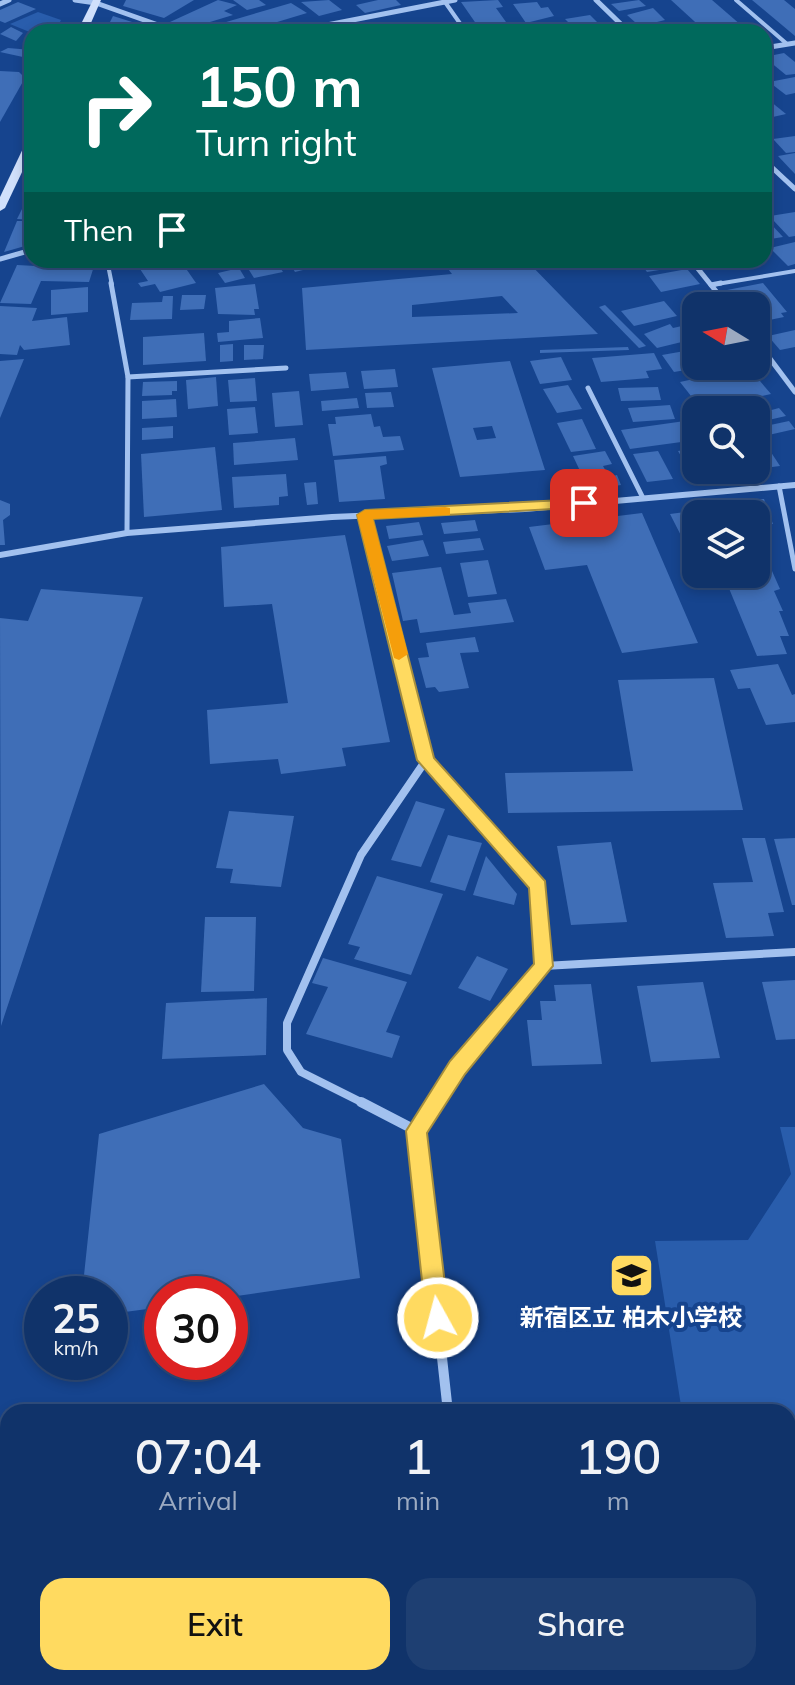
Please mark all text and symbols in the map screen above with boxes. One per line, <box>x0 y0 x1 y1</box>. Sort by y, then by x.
text: 150 m <box>196 51 363 121</box>
icon: right <box>64 56 168 160</box>
text: Turn right <box>196 120 357 165</box>
icon: arrive <box>150 208 194 252</box>
text: Then <box>64 211 134 249</box>
north arrow <box>682 292 770 380</box>
map controls <box>682 292 770 588</box>
button: search <box>682 396 770 484</box>
pin <box>550 469 618 537</box>
icon: arrive <box>562 481 606 525</box>
button: layers <box>682 500 770 588</box>
school or university icon: 新宿区立 柏木小学校 <box>607 1252 655 1300</box>
speed limit sign: 30 <box>144 1276 248 1380</box>
position arrow <box>396 1276 480 1360</box>
text: 25 <box>52 1293 100 1343</box>
place label: 新宿区立 柏木小学校 <box>520 1302 742 1332</box>
text: km/h <box>53 1335 99 1360</box>
text: 07:04 <box>135 1426 261 1486</box>
text: 1 <box>404 1426 432 1486</box>
text: 190 <box>575 1426 661 1486</box>
text: Arrival <box>158 1484 238 1517</box>
text: min <box>396 1484 440 1517</box>
text: m <box>607 1484 630 1517</box>
button: Exit <box>40 1578 390 1670</box>
button: Share <box>406 1578 756 1670</box>

